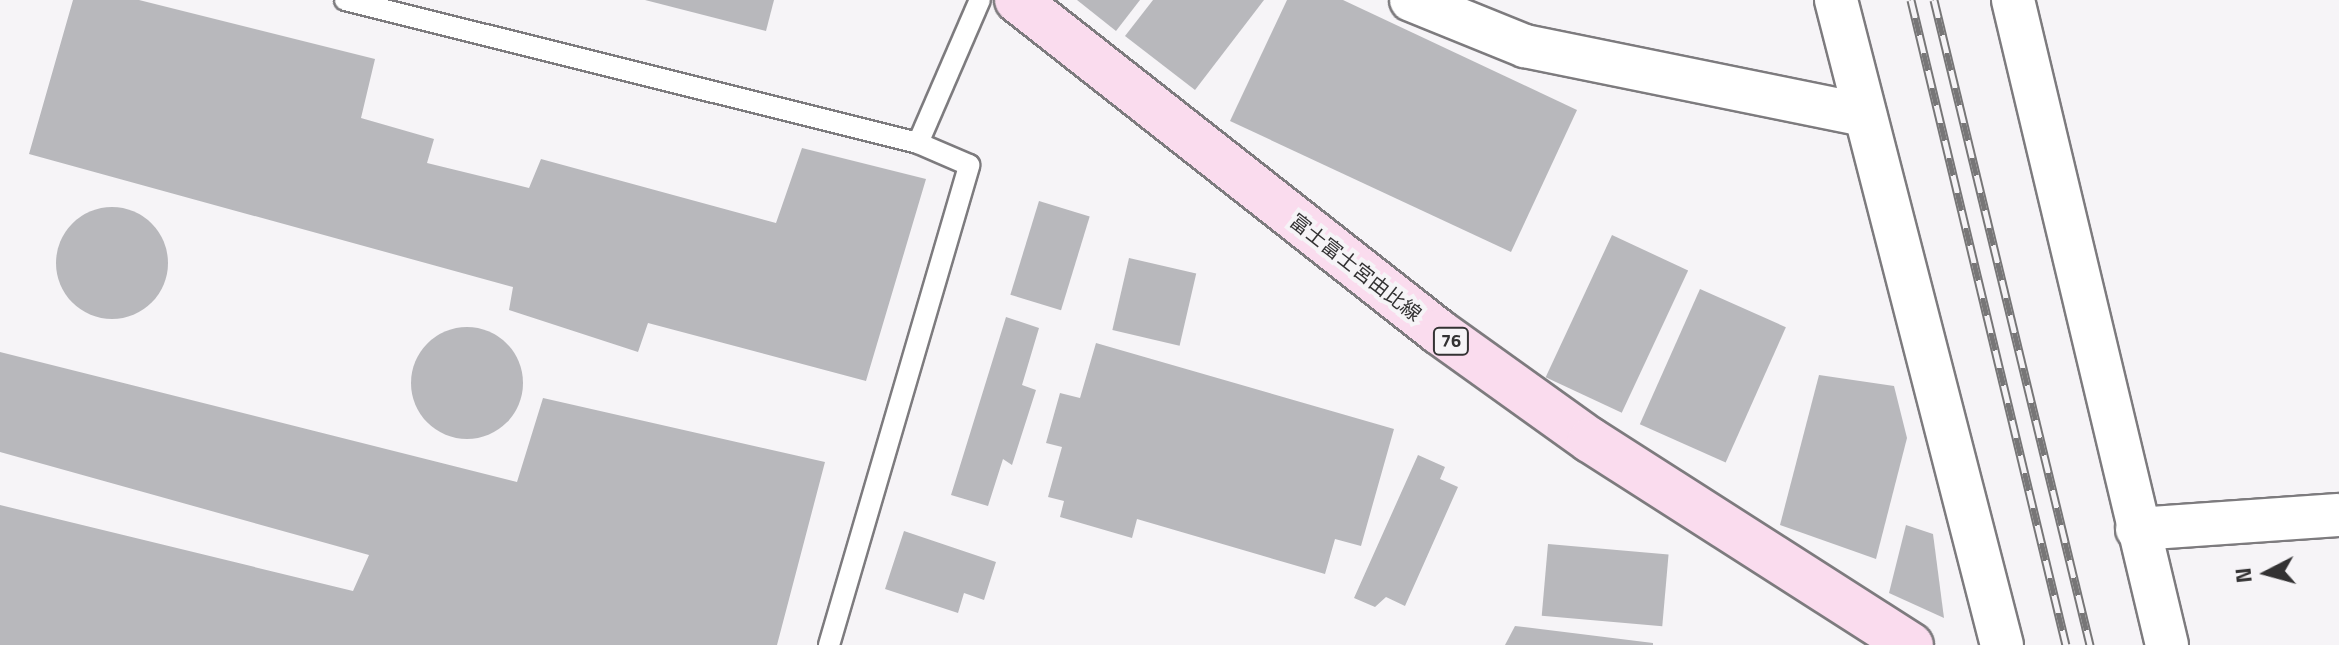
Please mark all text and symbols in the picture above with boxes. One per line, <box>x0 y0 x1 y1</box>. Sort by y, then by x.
street label: 富士富士宮由比線 <box>1286 208 1426 326</box>
road number: 76 <box>1431 327 1471 355</box>
north arrow <box>2227 533 2307 613</box>
text: N <box>2225 566 2261 585</box>

